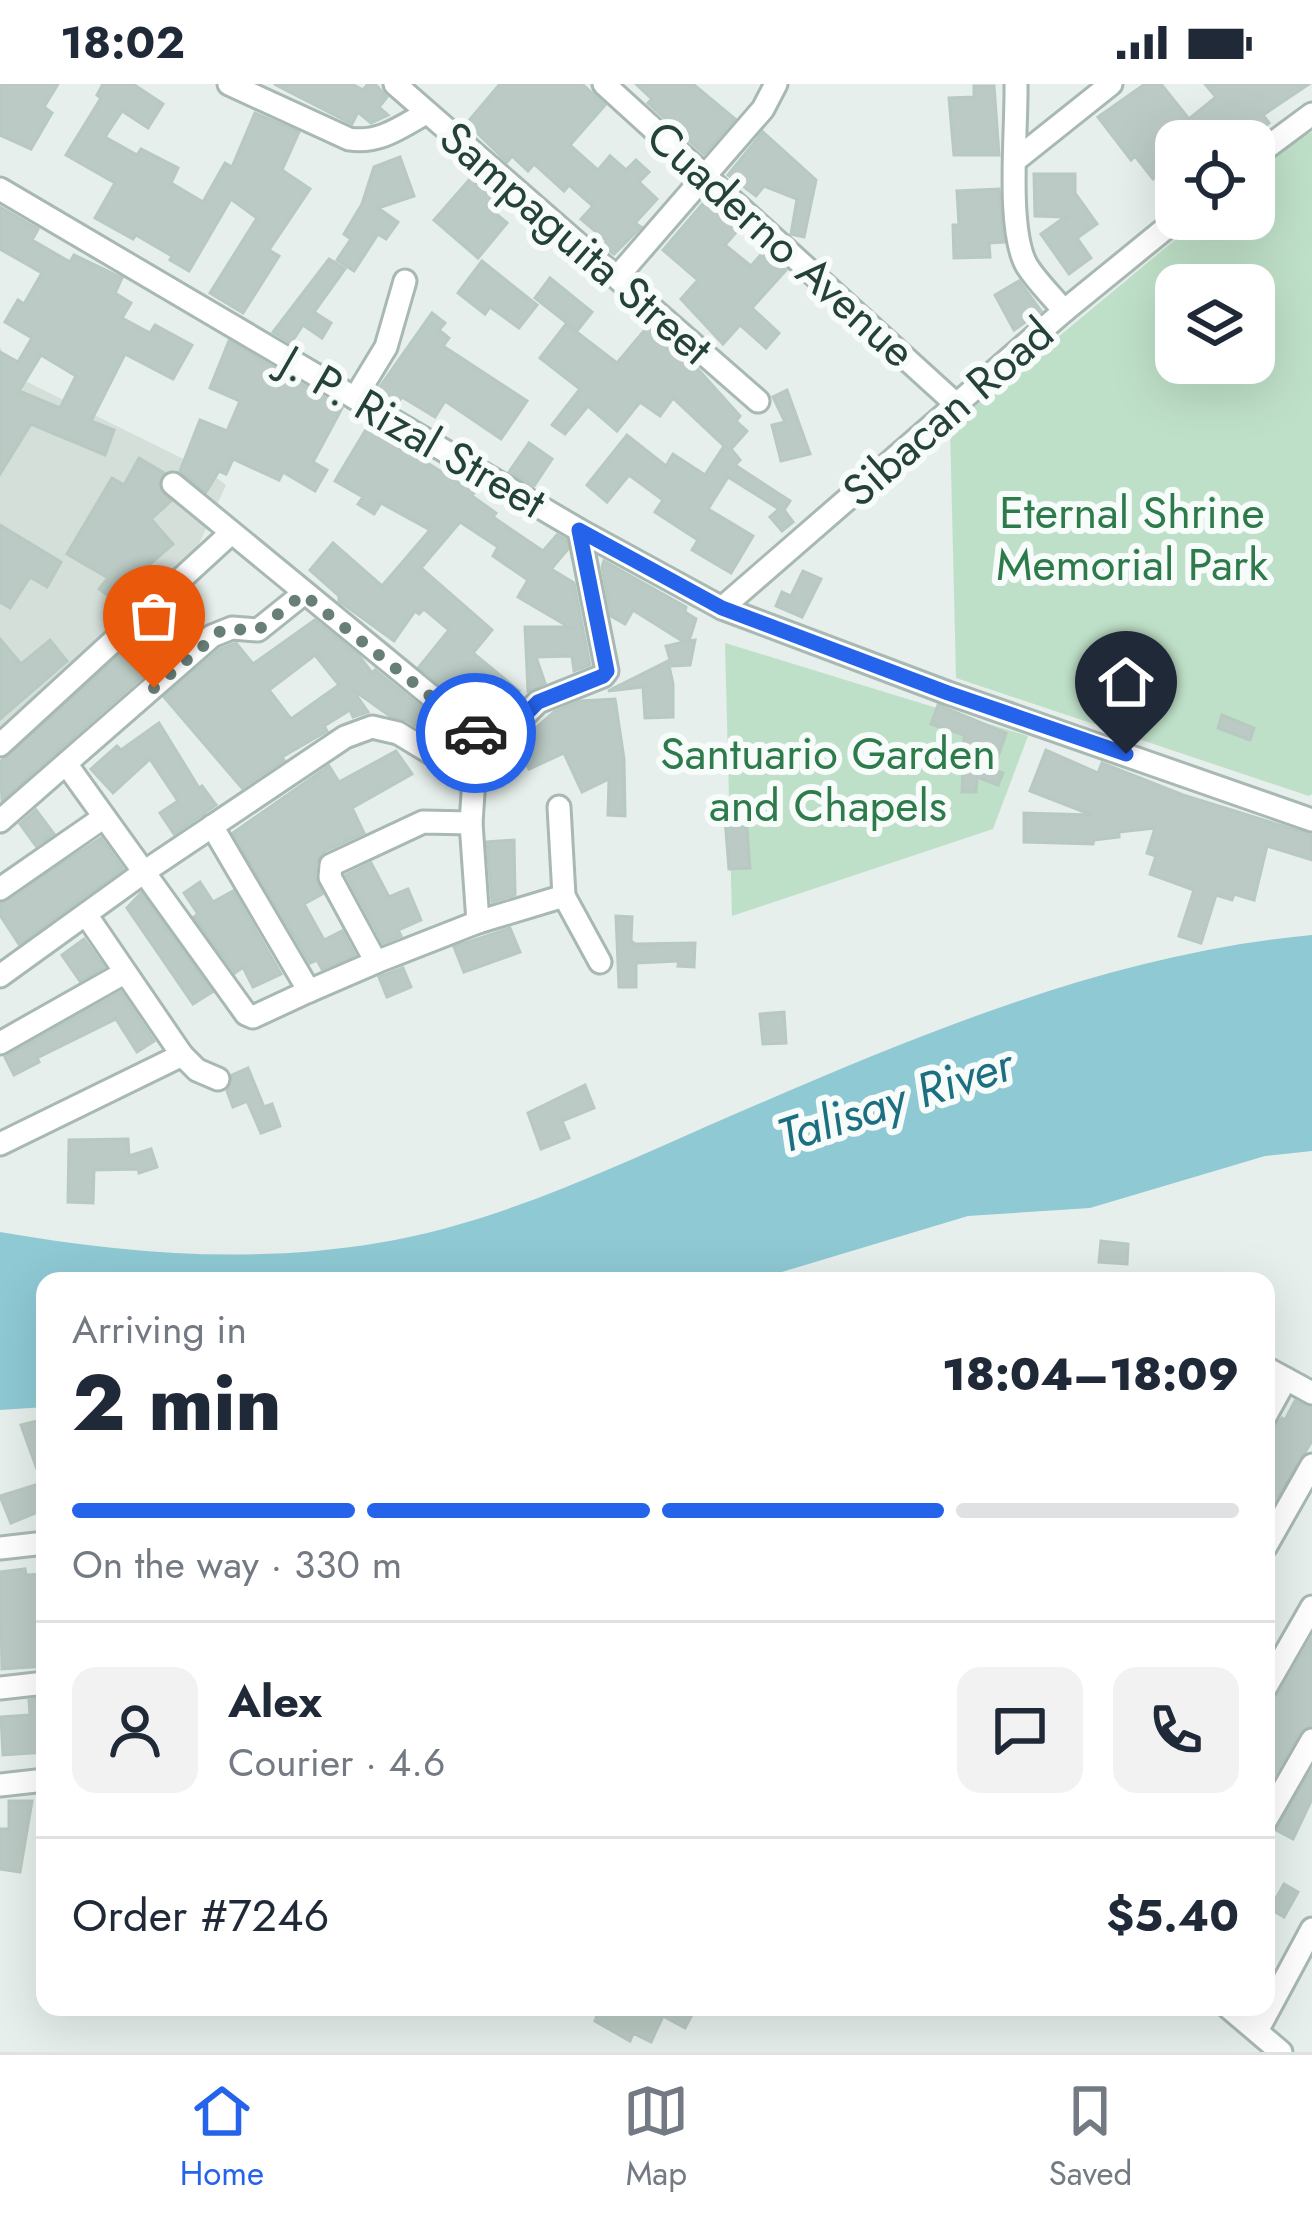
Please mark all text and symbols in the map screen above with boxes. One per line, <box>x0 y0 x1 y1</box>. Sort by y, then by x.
text: 18:02 <box>60 10 185 75</box>
street label: Cuaderno Avenue <box>632 105 930 383</box>
street label: Sampaguita Street <box>425 106 727 380</box>
map controls <box>1155 120 1275 384</box>
button: locate <box>1155 120 1275 240</box>
button: layers <box>1155 264 1275 384</box>
street label: Sibacan Road <box>828 302 1068 522</box>
street label: J. P. Rizal Street <box>264 327 558 534</box>
park label: Eternal Shrine Memorial Park <box>996 480 1268 597</box>
pin <box>103 565 205 688</box>
icon: bag <box>121 583 187 649</box>
pin <box>1075 631 1177 754</box>
icon: home <box>1093 649 1159 715</box>
courier <box>416 673 536 793</box>
icon: car <box>443 700 509 766</box>
park label: Santuario Garden and Chapels <box>660 721 996 838</box>
water label: Talisay River <box>768 1029 1025 1171</box>
text: Arriving in <box>72 1301 247 1358</box>
text: 18:04–18:09 <box>942 1342 1239 1407</box>
text: 2 min <box>72 1347 281 1459</box>
text: On the way · 330 m <box>72 1536 402 1593</box>
button: person <box>72 1667 198 1793</box>
button: chat <box>957 1667 1083 1793</box>
button: phone <box>1113 1667 1239 1793</box>
text: Alex <box>228 1669 322 1734</box>
text: Courier · 4.6 <box>228 1734 445 1791</box>
text: Order #7246 <box>72 1883 329 1948</box>
text: $5.40 <box>1106 1883 1239 1948</box>
tab: Home <box>180 2078 264 2197</box>
tab: Map <box>623 2078 689 2197</box>
tab: Saved <box>1049 2078 1132 2197</box>

